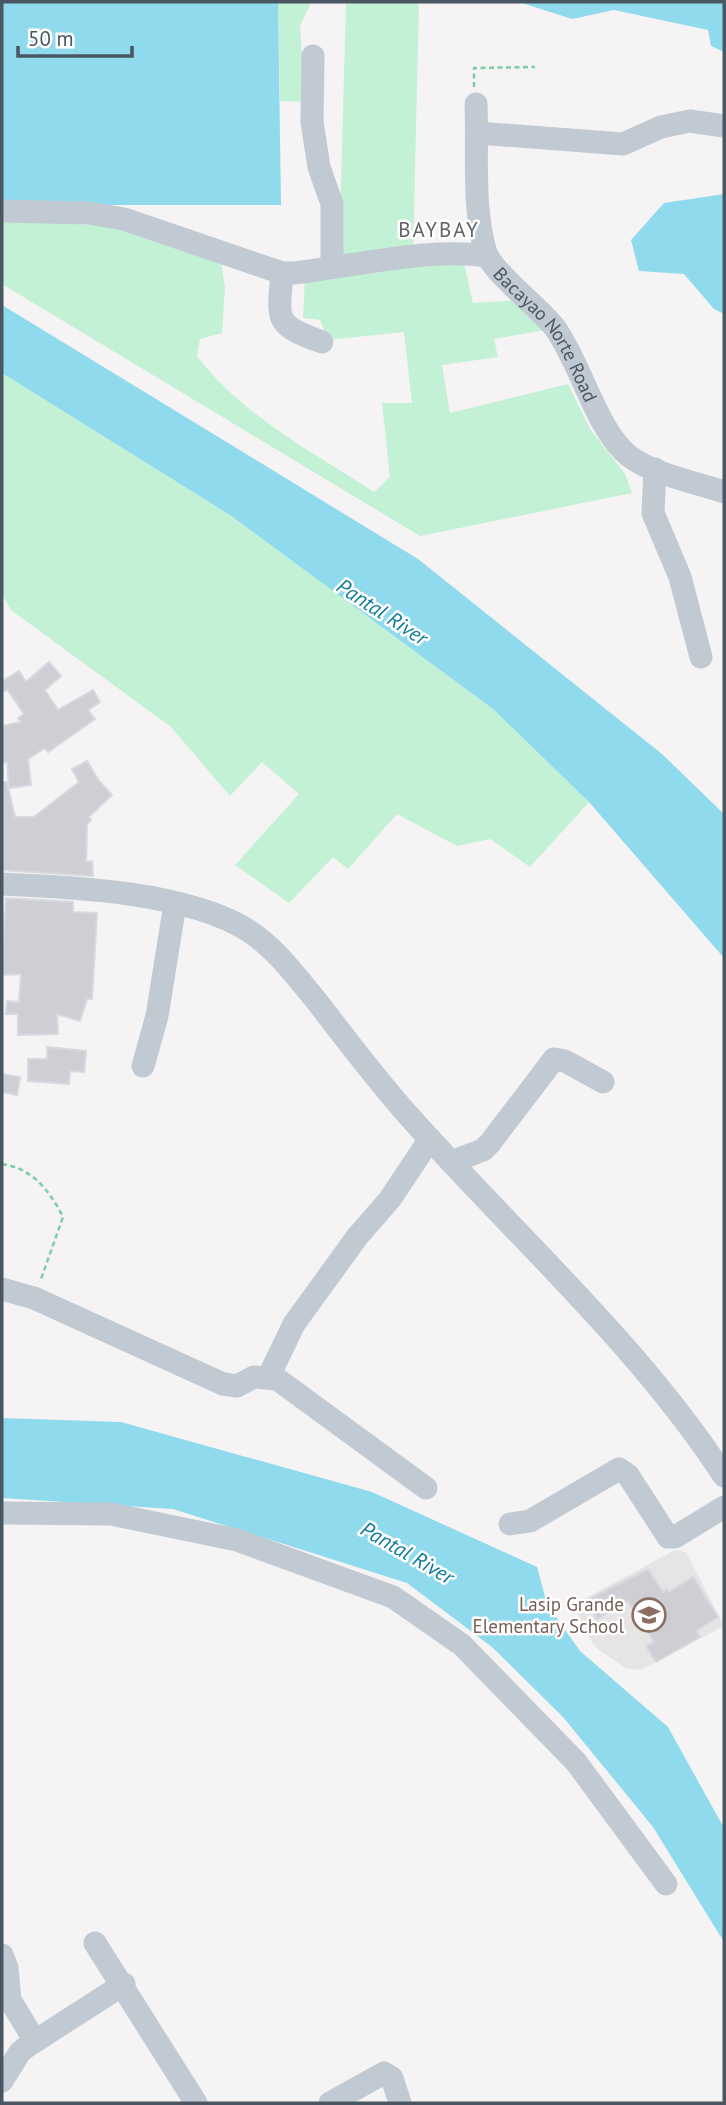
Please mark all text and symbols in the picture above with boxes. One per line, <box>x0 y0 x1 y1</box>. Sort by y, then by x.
scale bar <box>18 14 131 58</box>
text: 50 m <box>28 25 74 52</box>
district label: BAYBAY <box>398 216 480 243</box>
street label: Bacayao Norte Road <box>488 262 603 406</box>
water label: Pantal River <box>332 572 435 652</box>
water label: Pantal River <box>356 1515 460 1591</box>
place label: Lasip Grande Elementary School <box>473 1592 624 1638</box>
school or university icon: Lasip Grande Elementary School <box>630 1596 668 1634</box>

